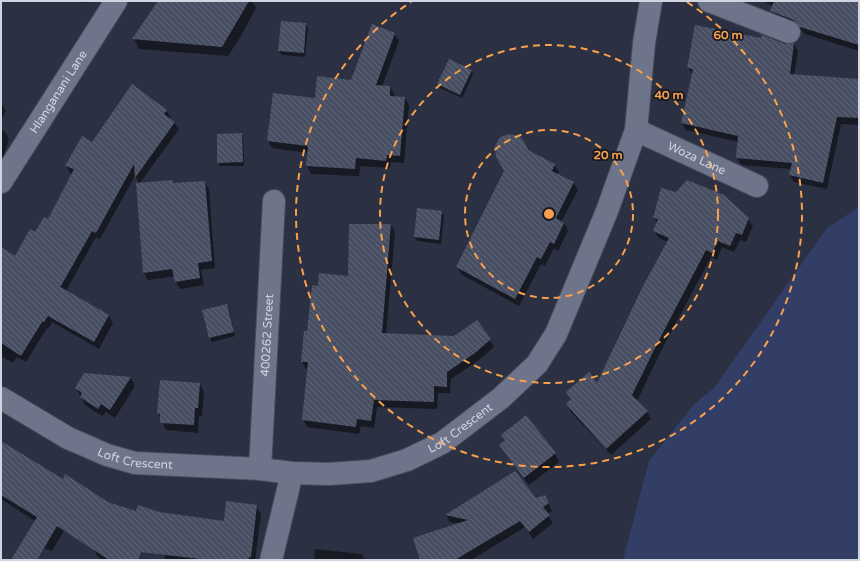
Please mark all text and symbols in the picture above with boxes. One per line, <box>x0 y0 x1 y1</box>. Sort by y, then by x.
text: 60 m <box>713 28 743 42</box>
street label: Hlanganani Lane <box>27 47 90 136</box>
text: 40 m <box>654 88 684 102</box>
street label: Woza Lane <box>665 139 728 178</box>
text: 20 m <box>593 148 623 162</box>
centre of rings <box>542 207 556 221</box>
street label: 400262 Street <box>258 293 276 377</box>
street label: Loft Crescent <box>425 400 495 456</box>
street label: Loft Crescent <box>95 445 173 472</box>

